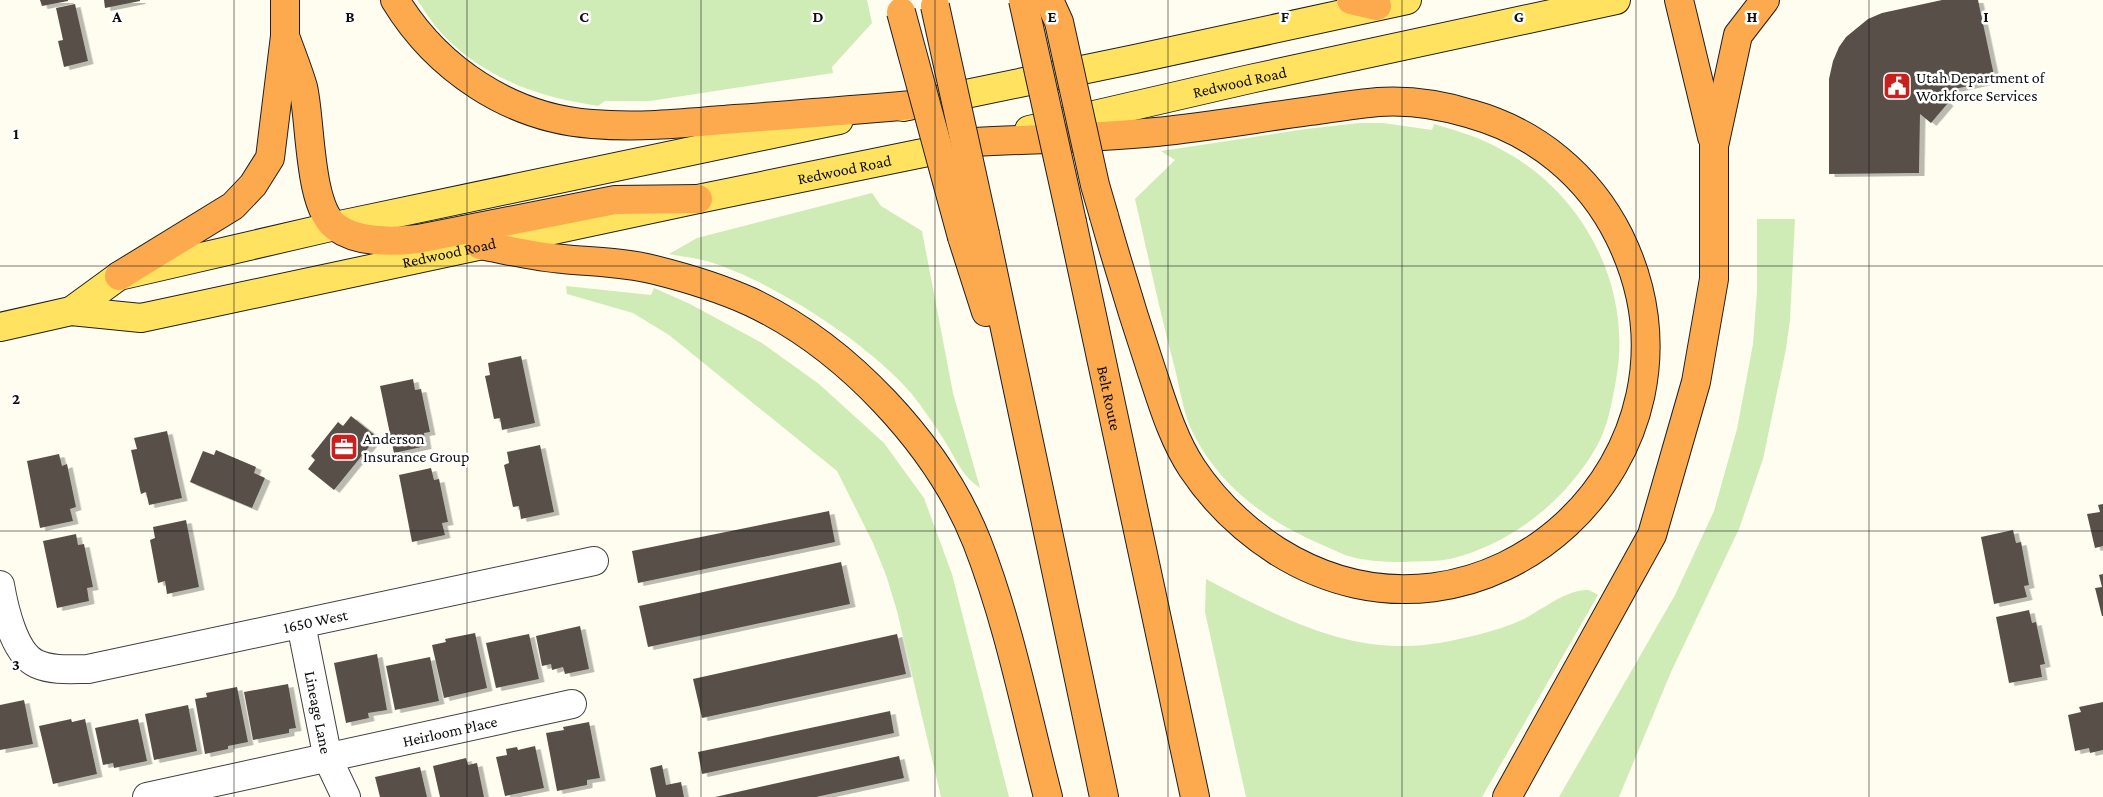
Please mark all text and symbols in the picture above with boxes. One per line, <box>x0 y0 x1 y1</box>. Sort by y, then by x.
text: A <box>111 8 122 25</box>
text: B <box>345 8 355 25</box>
text: C <box>579 8 589 25</box>
text: D <box>812 8 824 25</box>
text: E <box>1047 8 1057 25</box>
text: F <box>1281 8 1290 25</box>
text: G <box>1514 8 1524 25</box>
text: H <box>1747 8 1758 25</box>
text: I <box>1983 8 1989 25</box>
street label: Redwood Road <box>1191 63 1288 100</box>
place label: Utah Department of Workforce Services <box>1916 69 2046 104</box>
public building icon: Utah Department of Workforce Services <box>1882 71 1912 101</box>
text: 1 <box>13 125 19 142</box>
street label: Redwood Road <box>796 151 893 187</box>
street label: Redwood Road <box>400 234 498 271</box>
street label: Belt Route <box>1094 364 1125 432</box>
text: 2 <box>12 390 20 407</box>
place label: Anderson Insurance Group <box>363 430 469 466</box>
office icon: Anderson Insurance Group <box>329 432 359 462</box>
street label: 1650 West <box>281 605 350 636</box>
text: 3 <box>12 656 20 673</box>
street label: Lineage Lane <box>302 669 335 755</box>
street label: Heirloom Place <box>401 712 499 749</box>

